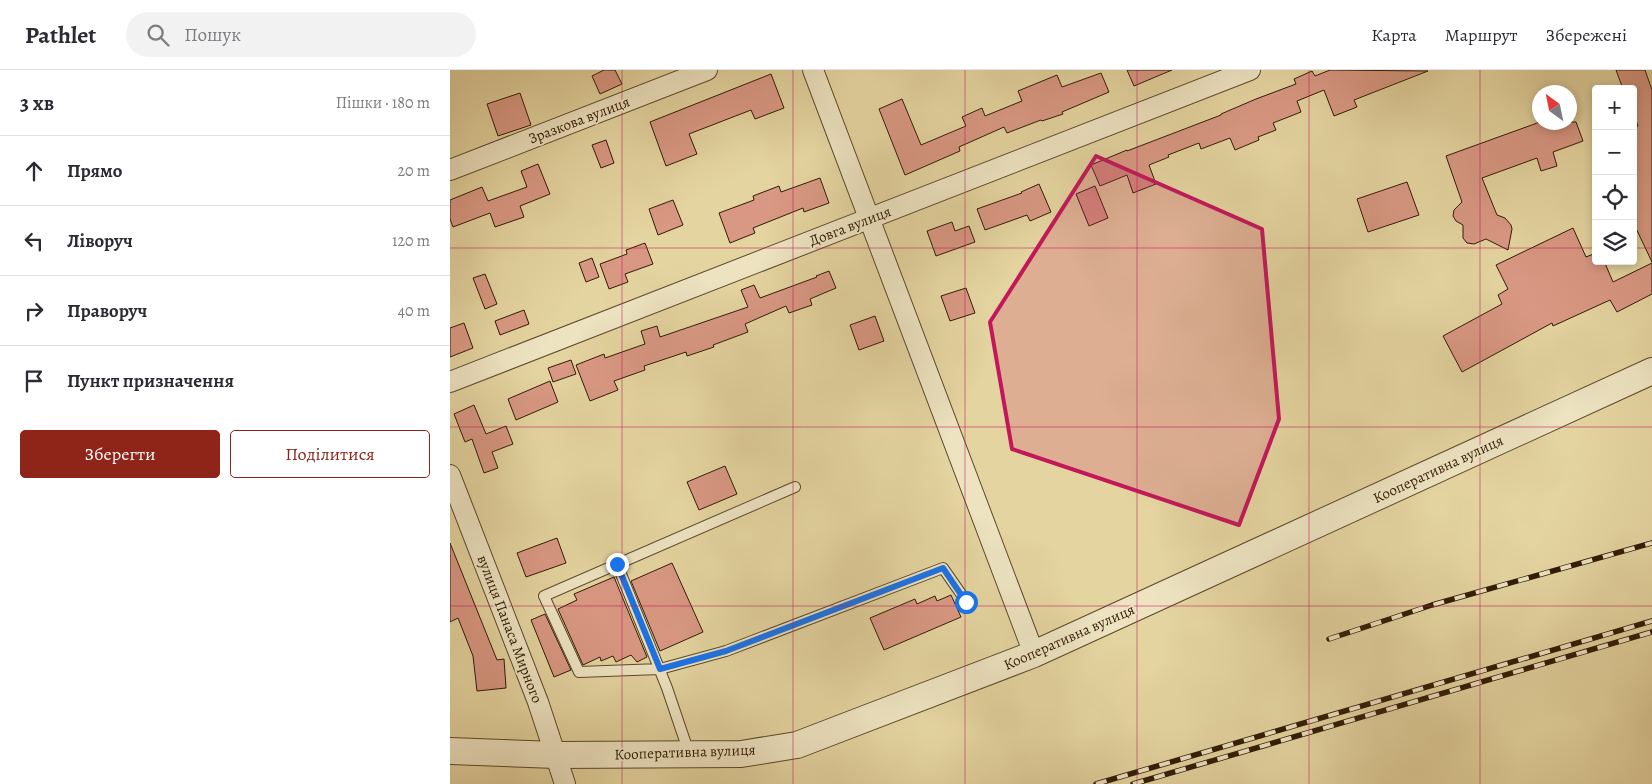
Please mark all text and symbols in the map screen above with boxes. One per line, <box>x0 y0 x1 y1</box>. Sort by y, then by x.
search box <box>126 12 476 57</box>
text: Pathlet <box>25 19 96 51</box>
icon: search <box>144 21 172 49</box>
text: Пошук <box>184 22 241 48</box>
text: Карта <box>1371 23 1417 47</box>
text: Маршрут <box>1445 23 1518 47</box>
text: Збережені <box>1546 23 1627 47</box>
north arrow <box>1532 85 1577 130</box>
map controls <box>1592 85 1637 265</box>
button: + <box>1592 85 1637 130</box>
text: 3 хв <box>20 89 54 117</box>
text: Пішки · 180 m <box>336 92 430 114</box>
street label: Зразкова вулиця <box>526 92 632 148</box>
button: − <box>1592 130 1637 175</box>
icon: ahead <box>20 157 48 185</box>
text: Прямо <box>67 158 122 184</box>
text: 20 m <box>397 160 430 182</box>
button: locate <box>1592 175 1637 220</box>
street label: Довга вулиця <box>806 201 894 251</box>
button: layers <box>1592 220 1637 265</box>
icon: left <box>20 227 48 255</box>
text: Ліворуч <box>67 228 133 254</box>
text: 120 m <box>392 230 430 252</box>
icon: right <box>20 297 48 325</box>
text: Праворуч <box>67 298 147 324</box>
text: 40 m <box>398 300 430 322</box>
icon: arrive <box>20 367 48 395</box>
text: Пункт призначення <box>67 368 234 394</box>
button: Зберегти <box>20 430 220 478</box>
button: Поділитися <box>230 430 430 478</box>
street label: Кооперативна вулиця <box>1370 430 1506 508</box>
street label: вулиця Панаса Мирного <box>472 552 548 706</box>
route end <box>606 553 629 576</box>
route start <box>955 591 978 614</box>
street label: Кооперативна вулиця <box>1000 599 1138 675</box>
street label: Кооперативна вулиця <box>614 740 756 764</box>

